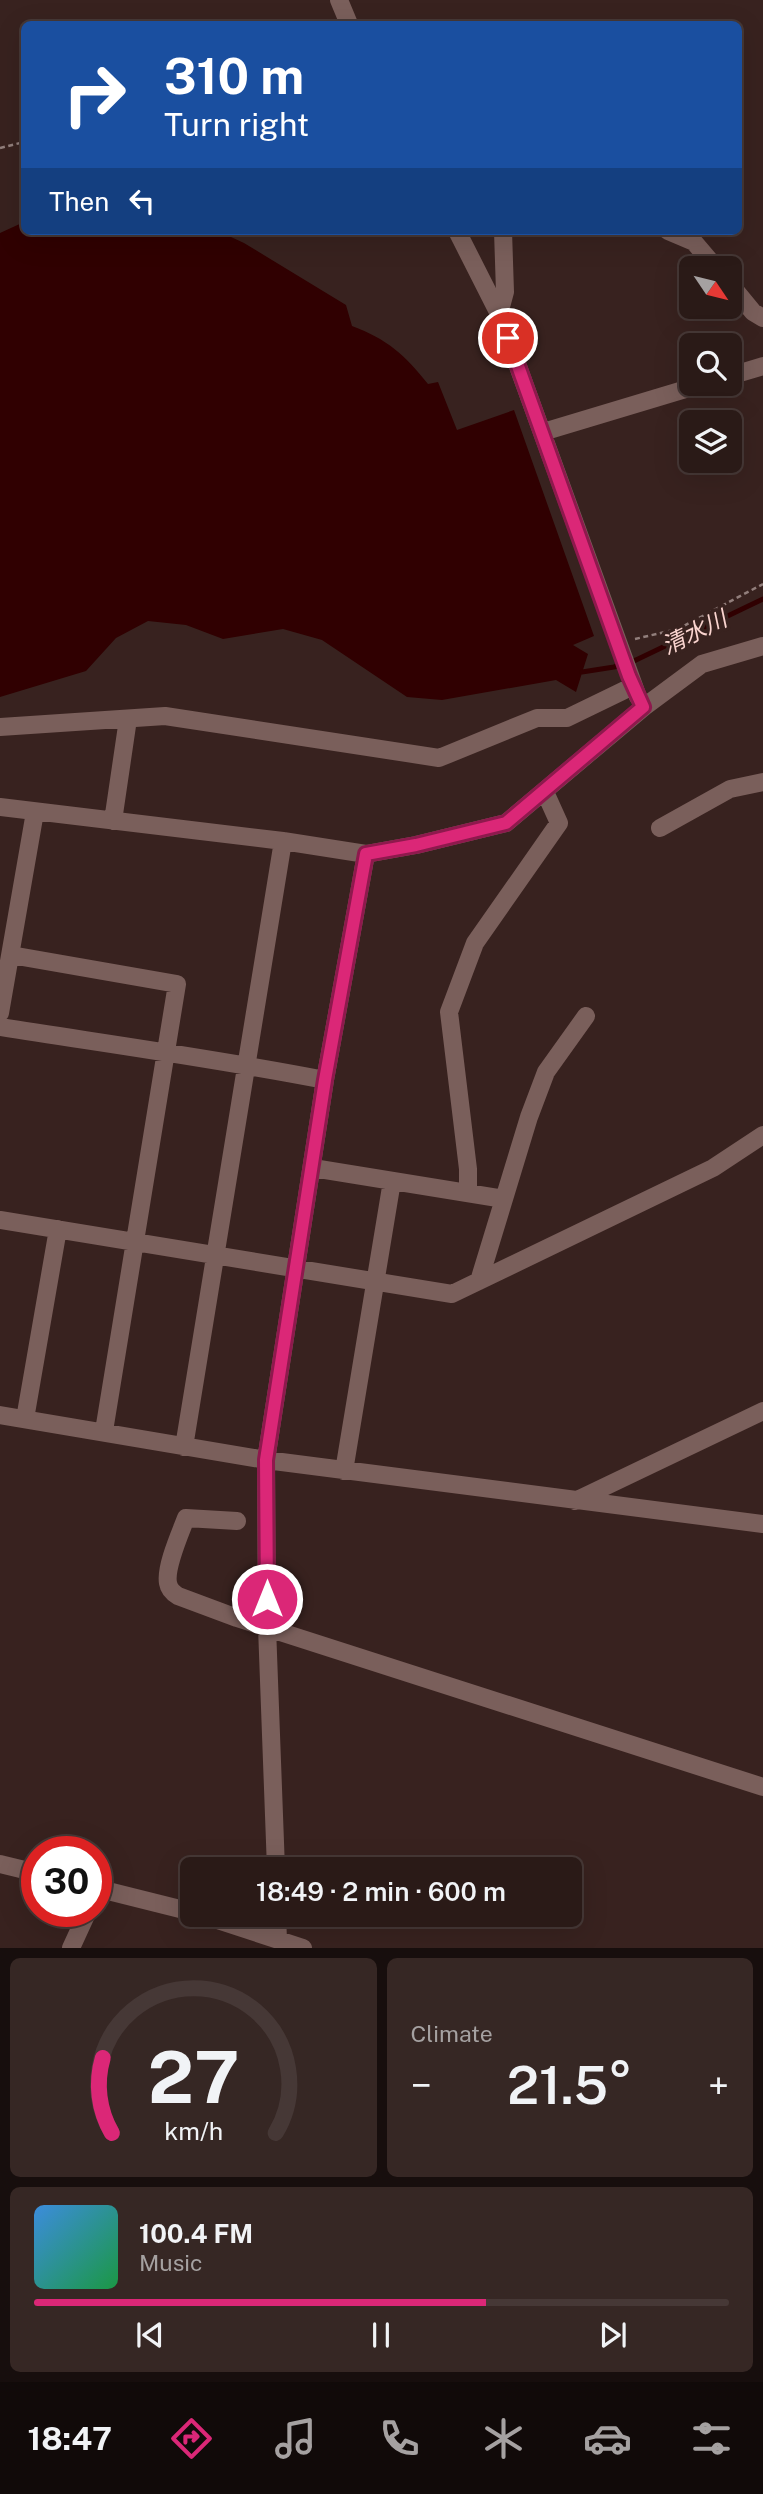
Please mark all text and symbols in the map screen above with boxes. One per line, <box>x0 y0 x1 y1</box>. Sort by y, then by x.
text: 310 m <box>164 47 304 105</box>
icon: right <box>49 49 140 140</box>
text: Turn right <box>164 106 309 143</box>
icon: left <box>123 182 161 220</box>
text: Then <box>49 186 109 217</box>
north arrow <box>679 256 742 318</box>
map controls <box>679 256 742 473</box>
pin <box>478 308 538 368</box>
icon: arrive <box>489 319 527 357</box>
button: search <box>679 333 742 396</box>
button: layers <box>679 410 742 473</box>
water label: 清水川 <box>657 603 734 659</box>
position arrow <box>230 1562 304 1636</box>
speed limit sign: 30 <box>21 1836 112 1927</box>
text: 18:49 · 2 min · 600 m <box>256 1876 506 1907</box>
text: Climate <box>411 2020 493 2047</box>
text: 27 <box>147 2035 239 2120</box>
text: 21.5° <box>507 2055 633 2116</box>
text: − <box>411 2063 432 2108</box>
text: + <box>708 2063 729 2108</box>
text: km/h <box>164 2116 223 2146</box>
text: 100.4 FM <box>139 2218 253 2249</box>
text: Music <box>139 2249 203 2276</box>
icon: previous <box>131 2316 169 2354</box>
icon: pause <box>362 2316 400 2354</box>
icon: next <box>594 2316 632 2354</box>
icon: directions <box>167 2414 216 2463</box>
icon: music <box>271 2414 320 2463</box>
icon: phone <box>375 2414 424 2463</box>
icon: climate <box>479 2414 528 2463</box>
icon: car <box>583 2414 632 2463</box>
icon: filters <box>687 2414 736 2463</box>
text: 18:47 <box>27 2420 112 2457</box>

